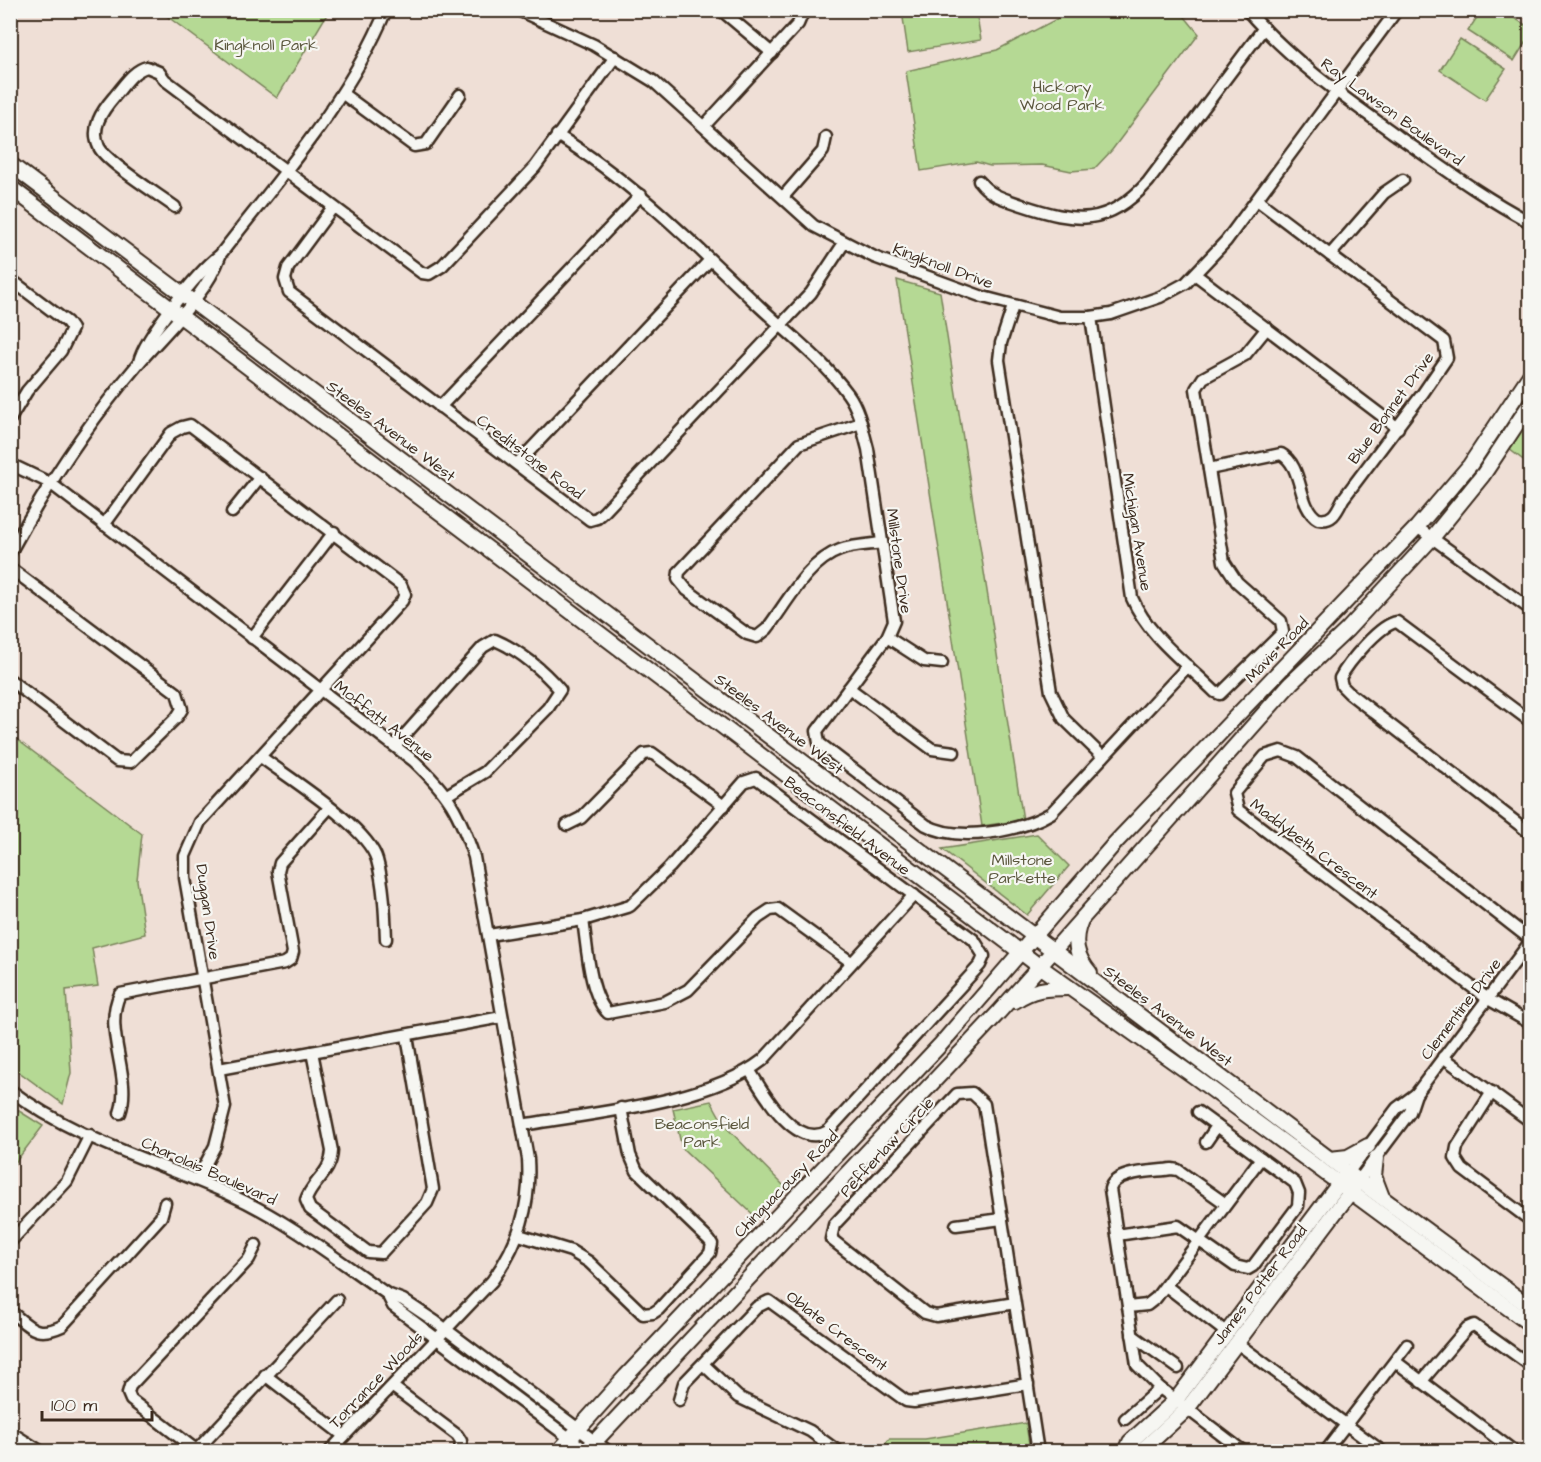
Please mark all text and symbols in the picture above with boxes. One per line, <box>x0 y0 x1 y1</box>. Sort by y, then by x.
park label: Kingknoll Park <box>214 34 318 57</box>
street label: Ray Lawson Boulevard <box>1316 53 1468 172</box>
park label: Hickory Wood Park <box>1020 76 1105 116</box>
street label: Kingknoll Drive <box>889 238 997 295</box>
street label: Blue Bonnet Drive <box>1343 347 1439 468</box>
street label: Steeles Avenue West <box>322 375 460 487</box>
street label: Creditstone Road <box>472 409 588 505</box>
street label: Michigan Avenue <box>1116 472 1157 593</box>
street label: Millstone Drive <box>881 507 917 615</box>
street label: Mavis Road <box>1240 612 1314 688</box>
street label: Steeles Avenue West <box>710 668 848 780</box>
street label: Moffatt Avenue <box>330 675 439 767</box>
street label: Beaconsfield Avenue <box>779 771 915 881</box>
street label: Maddybeth Crescent <box>1245 794 1383 906</box>
park label: Millstone Parkette <box>988 849 1056 889</box>
street label: Duggan Drive <box>189 863 226 962</box>
street label: Clementine Drive <box>1415 953 1507 1064</box>
street label: Steeles Avenue West <box>1099 960 1237 1072</box>
street label: Pefferlaw Circle <box>835 1092 939 1202</box>
park label: Beaconsfield Park <box>655 1113 749 1153</box>
street label: Chinguacousy Road <box>729 1125 844 1243</box>
street label: Charolais Boulevard <box>138 1131 280 1211</box>
street label: James Potter Road <box>1208 1221 1312 1349</box>
street label: Oblate Crescent <box>782 1286 893 1377</box>
street label: Torrance Woods <box>324 1327 428 1433</box>
scale bar <box>42 1384 152 1422</box>
text: 100 m <box>51 1393 97 1418</box>

